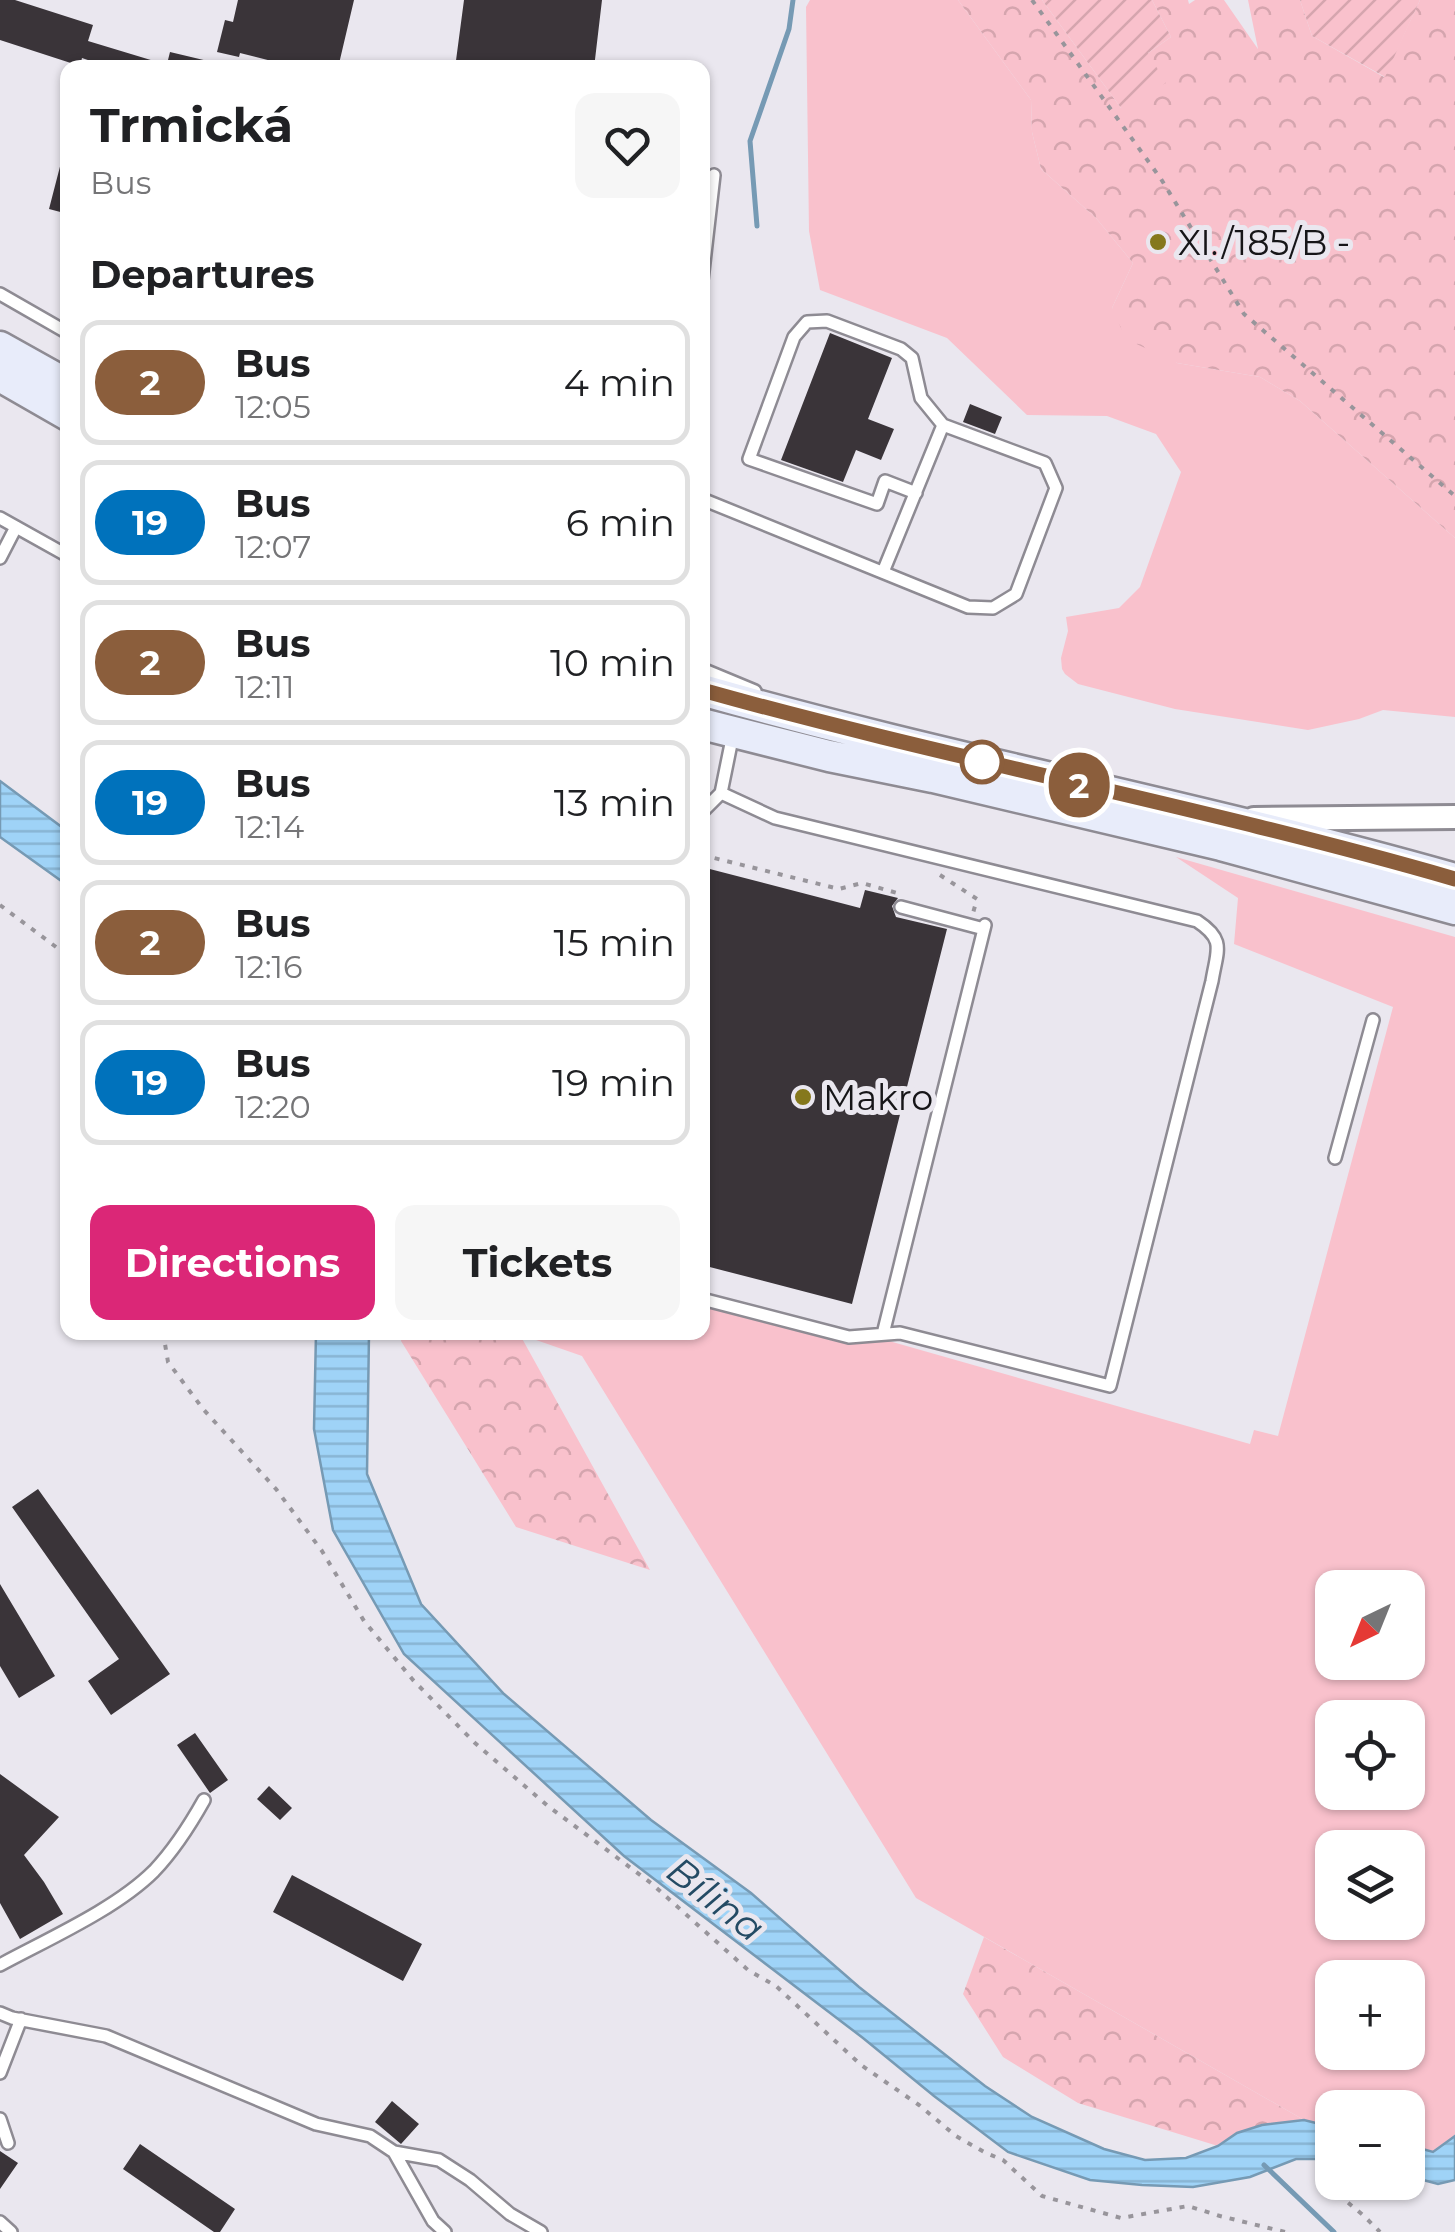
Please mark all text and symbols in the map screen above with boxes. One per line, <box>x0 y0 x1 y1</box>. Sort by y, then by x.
button: heart <box>575 93 680 198</box>
text: Trmická <box>90 96 293 154</box>
text: Bus <box>90 163 151 202</box>
place label: XI./185/B - <box>1178 221 1350 264</box>
marker: XI./185/B - <box>1147 231 1169 253</box>
text: Departures <box>90 251 314 298</box>
text: Bus <box>235 340 310 387</box>
text: 4 min <box>564 359 675 406</box>
text: 2 <box>140 361 160 404</box>
text: 12:05 <box>235 387 311 426</box>
text: Bus <box>235 480 310 527</box>
text: 6 min <box>566 499 675 546</box>
text: 19 <box>132 501 168 544</box>
text: 12:07 <box>235 527 311 566</box>
text: Bus <box>235 620 310 667</box>
text: 10 min <box>550 639 675 686</box>
text: 2 <box>140 641 160 684</box>
text: 12:11 <box>235 667 295 706</box>
unlabelled marker <box>961 741 1003 783</box>
line badge: 2 <box>1046 752 1112 818</box>
text: Bus <box>235 760 310 807</box>
text: 2 <box>1069 764 1089 807</box>
text: 13 min <box>554 779 675 826</box>
text: 19 <box>132 781 168 824</box>
text: 12:14 <box>235 807 304 846</box>
text: Bus <box>235 900 310 947</box>
text: 15 min <box>554 919 675 966</box>
text: 2 <box>140 921 160 964</box>
text: 12:16 <box>235 947 303 986</box>
text: Bus <box>235 1040 310 1087</box>
text: 19 min <box>552 1059 675 1106</box>
text: 19 <box>132 1061 168 1104</box>
place label: Makro <box>823 1076 933 1119</box>
marker: Makro <box>792 1086 814 1108</box>
text: 12:20 <box>235 1087 311 1126</box>
button: Directions <box>90 1205 375 1320</box>
button: Tickets <box>395 1205 680 1320</box>
north arrow <box>1315 1570 1425 1680</box>
map controls <box>1315 1570 1425 2200</box>
button: locate <box>1315 1700 1425 1810</box>
button: layers <box>1315 1830 1425 1940</box>
water label: Bílina <box>658 1846 774 1952</box>
button: + <box>1315 1960 1425 2070</box>
button: − <box>1315 2090 1425 2200</box>

